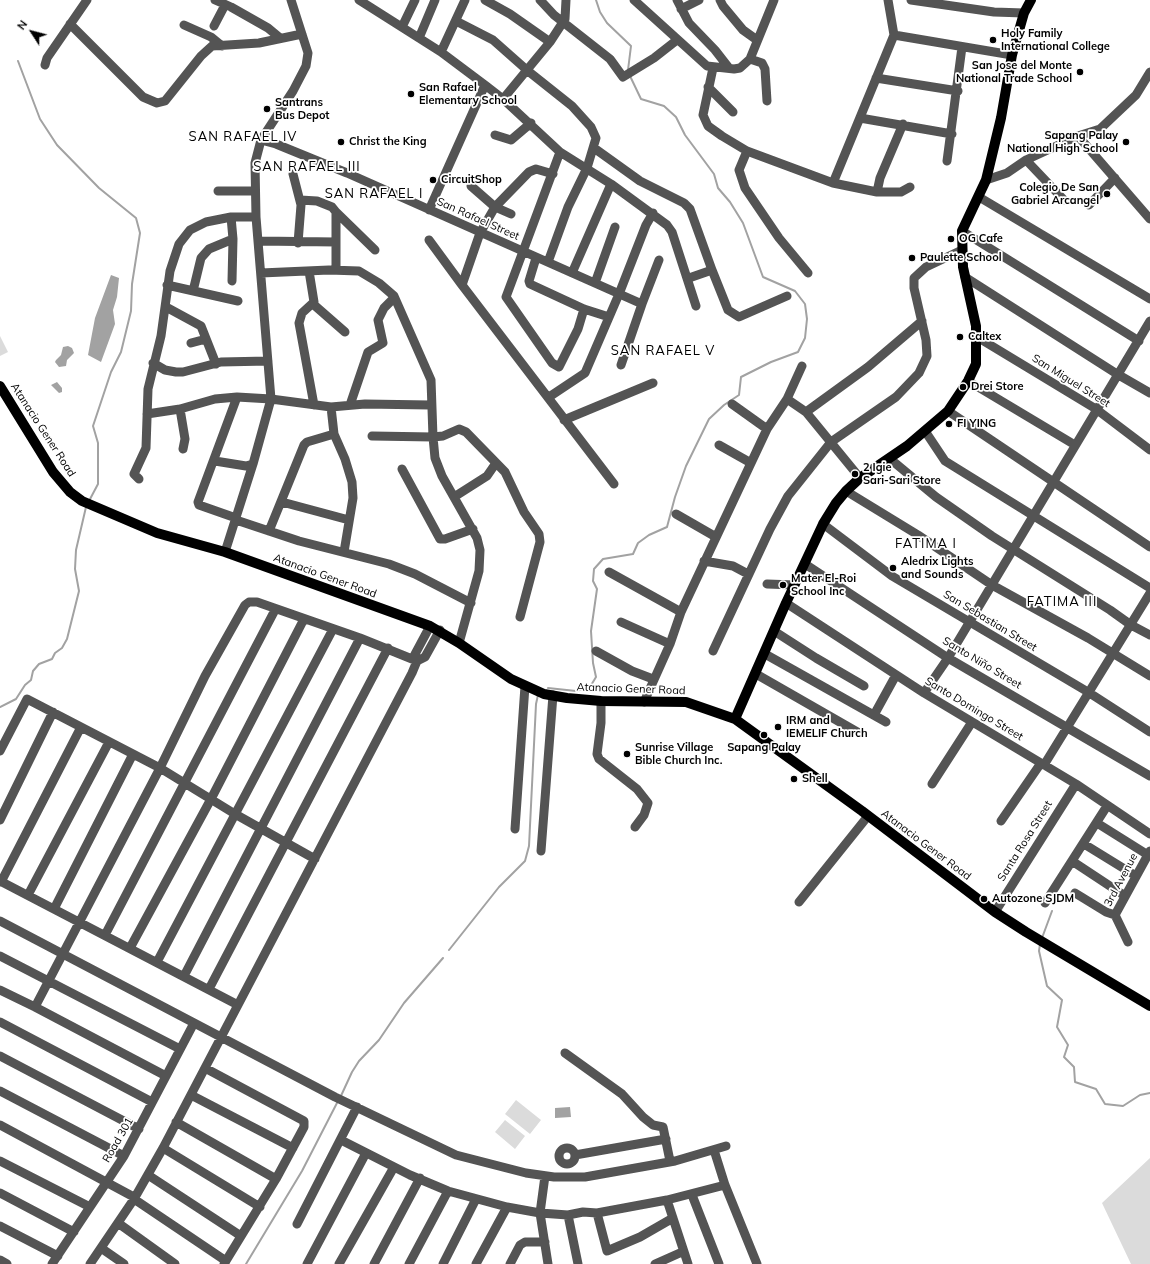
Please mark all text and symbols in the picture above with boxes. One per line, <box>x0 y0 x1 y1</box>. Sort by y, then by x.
north arrow <box>12 12 52 52</box>
text: N <box>14 17 30 32</box>
place label: Holy Family International College <box>1001 27 1110 53</box>
marker: Holy Family International College <box>988 35 998 45</box>
place label: San Jose del Monte National Trade School <box>956 59 1072 85</box>
marker: San Jose del Monte National Trade School <box>1075 67 1085 77</box>
place label: San Rafael Elementary School <box>419 81 517 107</box>
marker: San Rafael Elementary School <box>406 89 416 99</box>
place label: Santrans Bus Depot <box>275 96 330 122</box>
marker: Santrans Bus Depot <box>262 104 272 114</box>
district label: SAN RAFAEL IV <box>189 129 297 145</box>
place label: Sapang Palay National High School <box>1007 129 1118 155</box>
place label: Christ the King <box>349 135 427 149</box>
marker: Christ the King <box>336 137 346 147</box>
marker: Sapang Palay National High School <box>1121 137 1131 147</box>
district label: SAN RAFAEL III <box>253 159 361 175</box>
place label: CircuitShop <box>441 173 502 187</box>
marker: CircuitShop <box>428 175 438 185</box>
place label: Colegio De San Gabriel Arcangel <box>1011 181 1099 207</box>
district label: SAN RAFAEL I <box>325 186 423 202</box>
marker: Colegio De San Gabriel Arcangel <box>1102 189 1112 199</box>
street label: San Rafael Street <box>435 195 521 243</box>
place label: OG Cafe <box>959 232 1003 246</box>
marker: OG Cafe <box>946 234 956 244</box>
place label: Paulette School <box>920 251 1002 265</box>
marker: Paulette School <box>907 253 917 263</box>
place label: Caltex <box>968 330 1001 344</box>
marker: Caltex <box>955 332 965 342</box>
district label: SAN RAFAEL V <box>611 343 715 359</box>
street label: San Miguel Street <box>1029 352 1113 410</box>
place label: Drei Store <box>971 380 1023 394</box>
street label: Atanacio Gener Road <box>8 381 78 479</box>
marker: Drei Store <box>958 382 968 392</box>
place label: FI YING <box>957 417 996 431</box>
marker: FI YING <box>944 419 954 429</box>
place label: 2 Igie Sari-Sari Store <box>863 461 941 487</box>
marker: 2 Igie Sari-Sari Store <box>850 469 860 479</box>
district label: FATIMA I <box>895 536 957 552</box>
street label: Atanacio Gener Road <box>272 551 378 601</box>
place label: Aledrix Lights and Sounds <box>901 555 973 581</box>
marker: Aledrix Lights and Sounds <box>888 563 898 573</box>
place label: Mater El-Roi School Inc <box>791 572 856 598</box>
marker: Mater El-Roi School Inc <box>778 580 788 590</box>
street label: San Sebastian Street <box>941 588 1039 654</box>
district label: FATIMA III <box>1027 594 1097 610</box>
street label: Santo Niño Street <box>940 634 1024 692</box>
street label: Santo Domingo Street <box>922 674 1026 744</box>
street label: Atanacio Gener Road <box>576 681 686 697</box>
place label: IRM and IEMELIF Church <box>786 714 868 740</box>
marker: IRM and IEMELIF Church <box>773 722 783 732</box>
marker: Sapang Palay <box>759 730 769 740</box>
place label: Sunrise Village Bible Church Inc. <box>635 741 722 767</box>
place label: Sapang Palay <box>727 741 801 755</box>
marker: Sunrise Village Bible Church Inc. <box>622 749 632 759</box>
place label: Shell <box>802 772 827 786</box>
marker: Shell <box>789 774 799 784</box>
street label: Santa Rosa Street <box>995 798 1055 884</box>
street label: Atanacio Gener Road <box>879 807 973 883</box>
street label: 3rd Avenue <box>1101 851 1141 909</box>
place label: Autozone SJDM <box>992 892 1074 906</box>
marker: Autozone SJDM <box>979 894 989 904</box>
street label: Road 301 <box>100 1115 136 1165</box>

